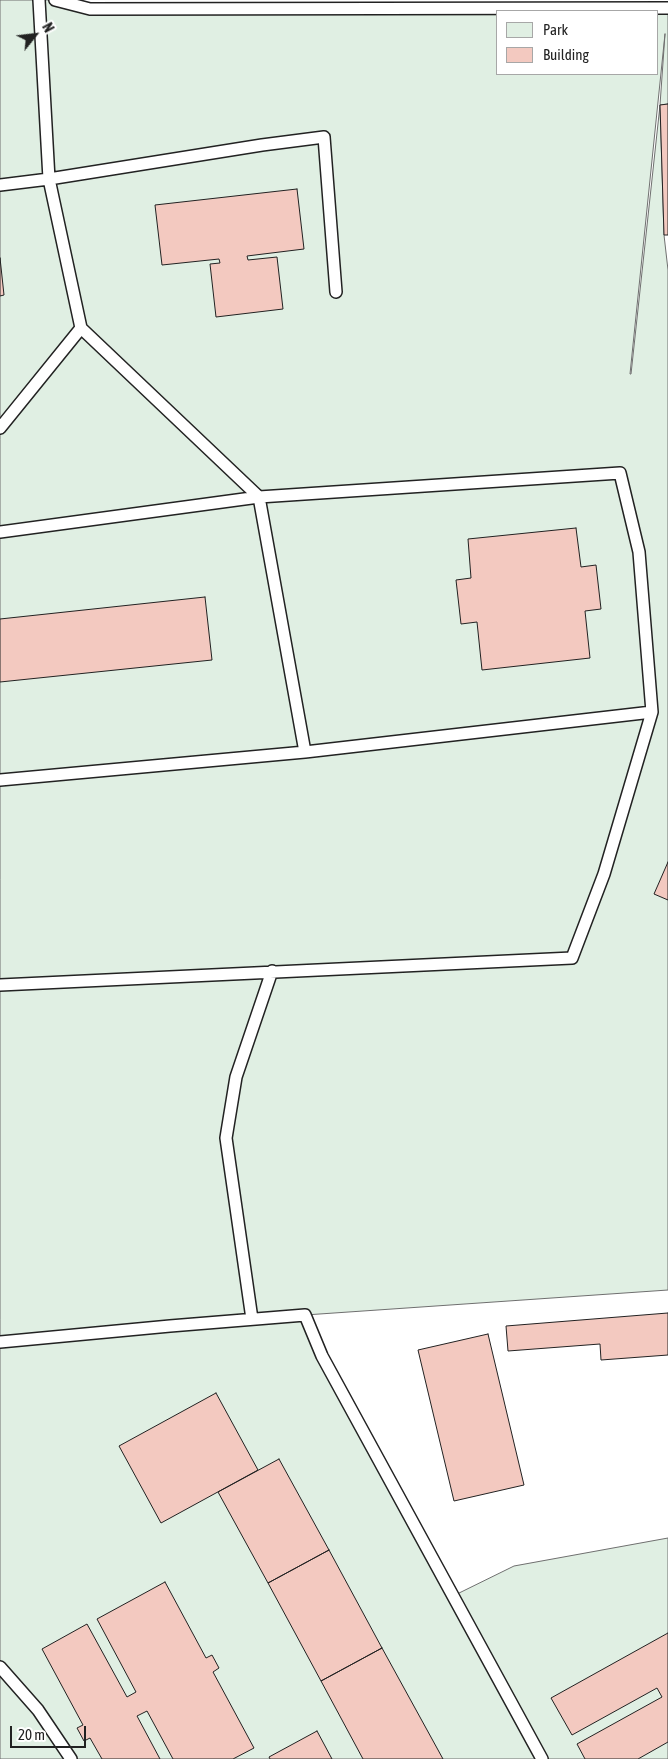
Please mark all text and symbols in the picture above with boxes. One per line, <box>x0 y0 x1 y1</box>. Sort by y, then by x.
north arrow <box>10 10 60 60</box>
legend <box>496 10 658 75</box>
text: N <box>39 20 57 35</box>
text: Park <box>543 21 568 38</box>
text: Building <box>543 46 589 63</box>
scale bar <box>12 1716 89 1748</box>
text: 20 m <box>18 1726 45 1743</box>

